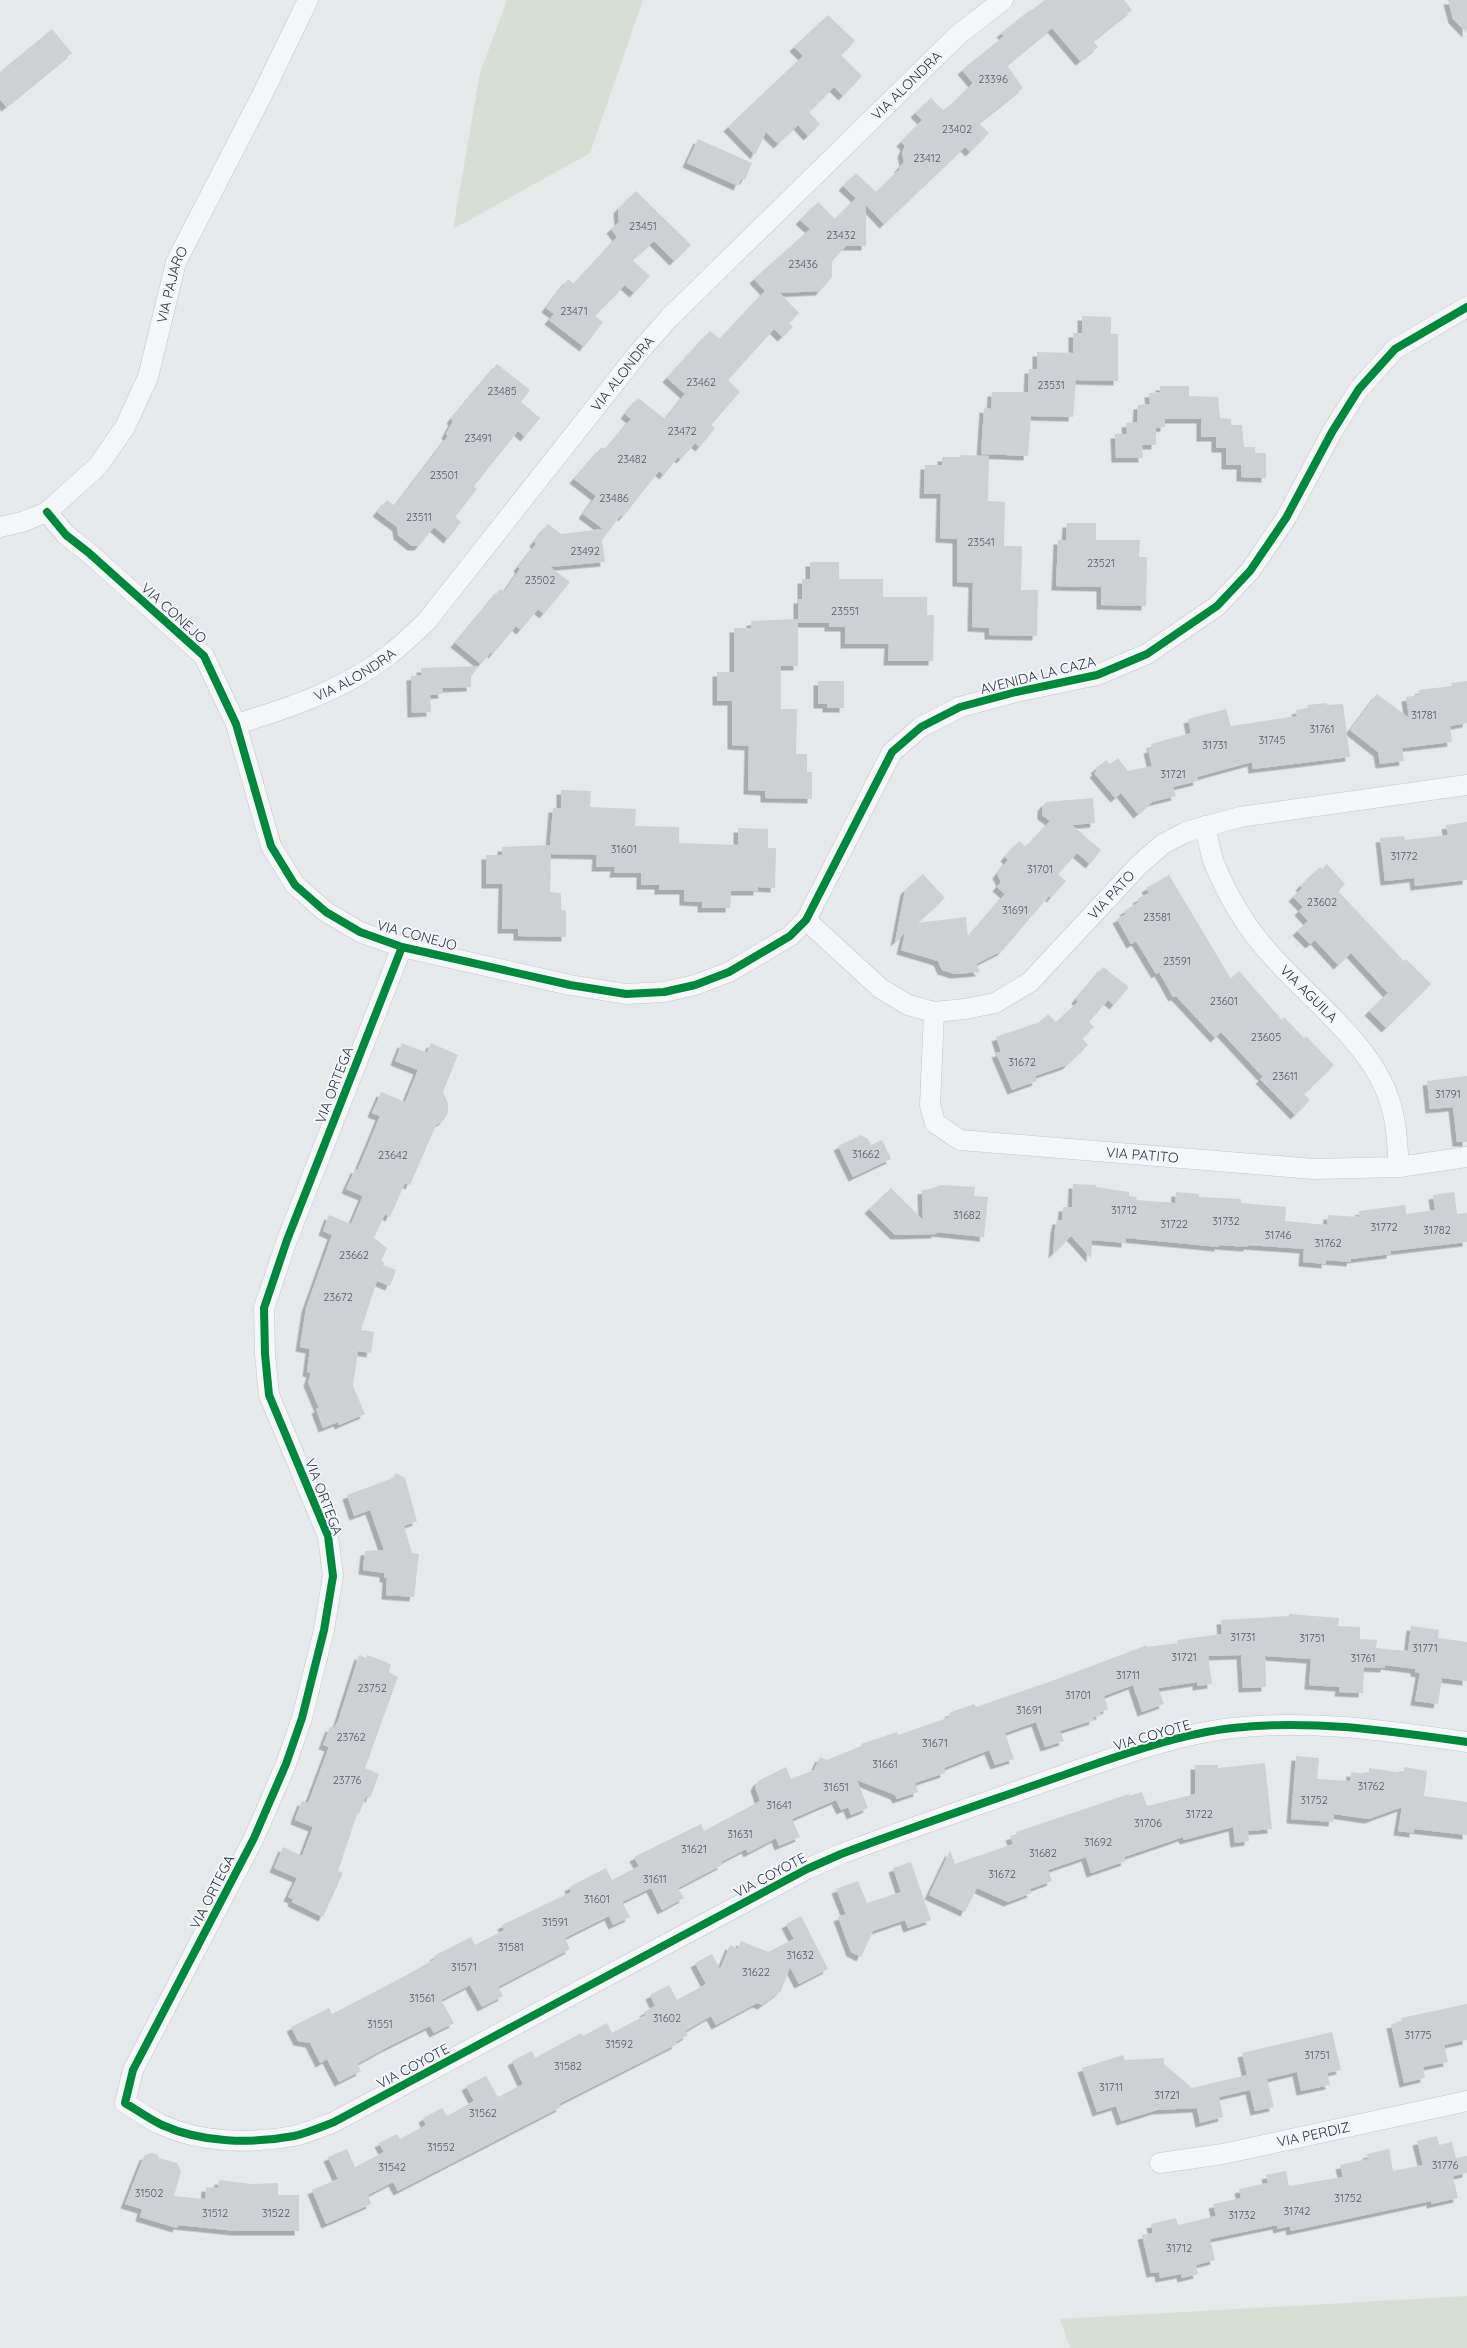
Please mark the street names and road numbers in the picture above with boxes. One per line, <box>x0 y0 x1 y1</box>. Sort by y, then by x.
street label: VIA ALONDRA <box>867 47 945 124</box>
street label: VIA PAJARO <box>152 243 192 325</box>
street label: VIA ALONDRA <box>587 332 658 415</box>
street label: VIA CONEJO <box>137 579 211 647</box>
street label: VIA ALONDRA <box>311 644 399 705</box>
street label: AVENIDA LA CAZA <box>978 652 1098 698</box>
street label: VIA PATO <box>1084 866 1139 923</box>
street label: VIA CONEJO <box>375 916 459 954</box>
street label: VIA AGUILA <box>1276 961 1342 1026</box>
street label: VIA ORTEGA <box>311 1044 357 1126</box>
street label: VIA PATITO <box>1105 1143 1180 1167</box>
street label: VIA ORTEGA <box>301 1456 347 1538</box>
street label: VIA COYOTE <box>1111 1715 1193 1755</box>
street label: VIA COYOTE <box>731 1848 809 1902</box>
street label: VIA ORTEGA <box>186 1852 238 1932</box>
street label: VIA COYOTE <box>374 2039 452 2093</box>
street label: VIA PERDIZ <box>1275 2118 1351 2151</box>

